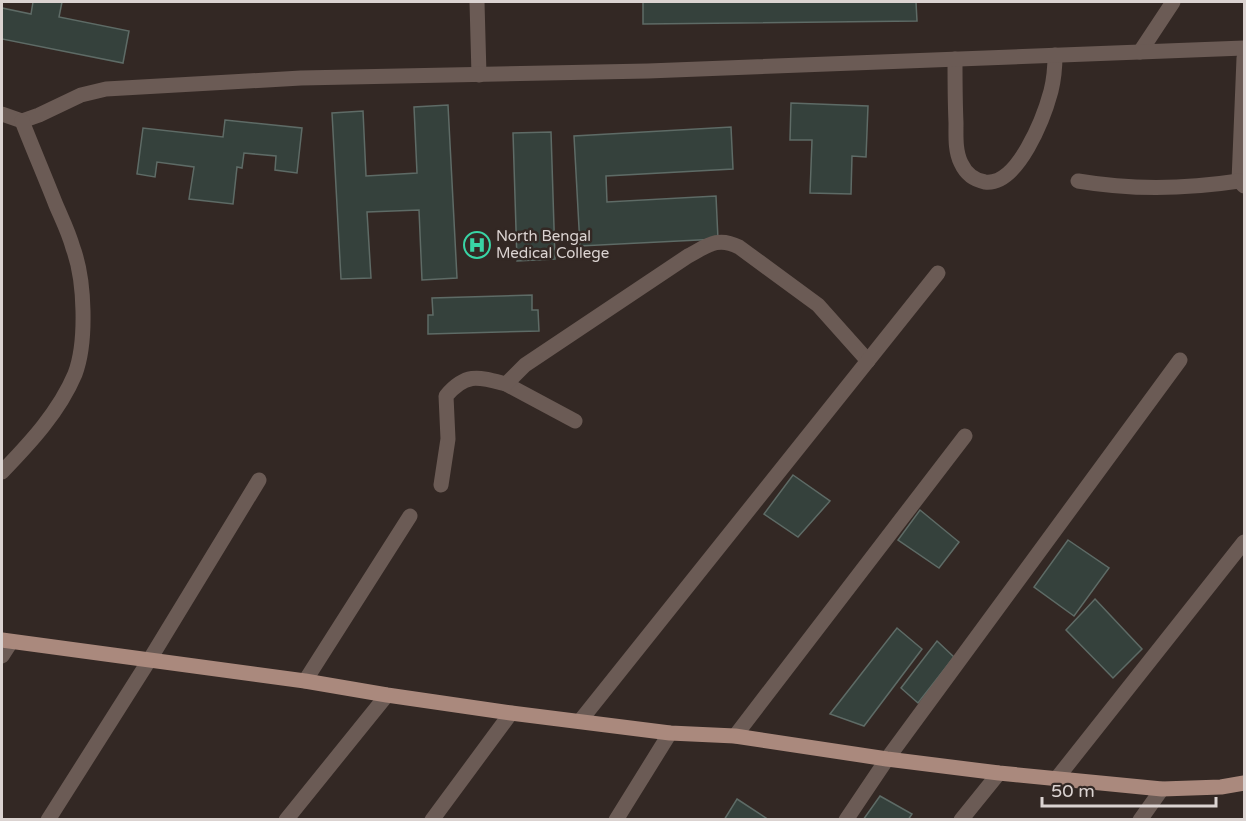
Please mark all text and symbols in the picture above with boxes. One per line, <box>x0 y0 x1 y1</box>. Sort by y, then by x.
place label: North Bengal Medical College <box>496 227 609 262</box>
hospital icon: North Bengal Medical College <box>462 230 492 260</box>
scale bar <box>1042 770 1216 808</box>
text: 50 m <box>1051 780 1095 802</box>

